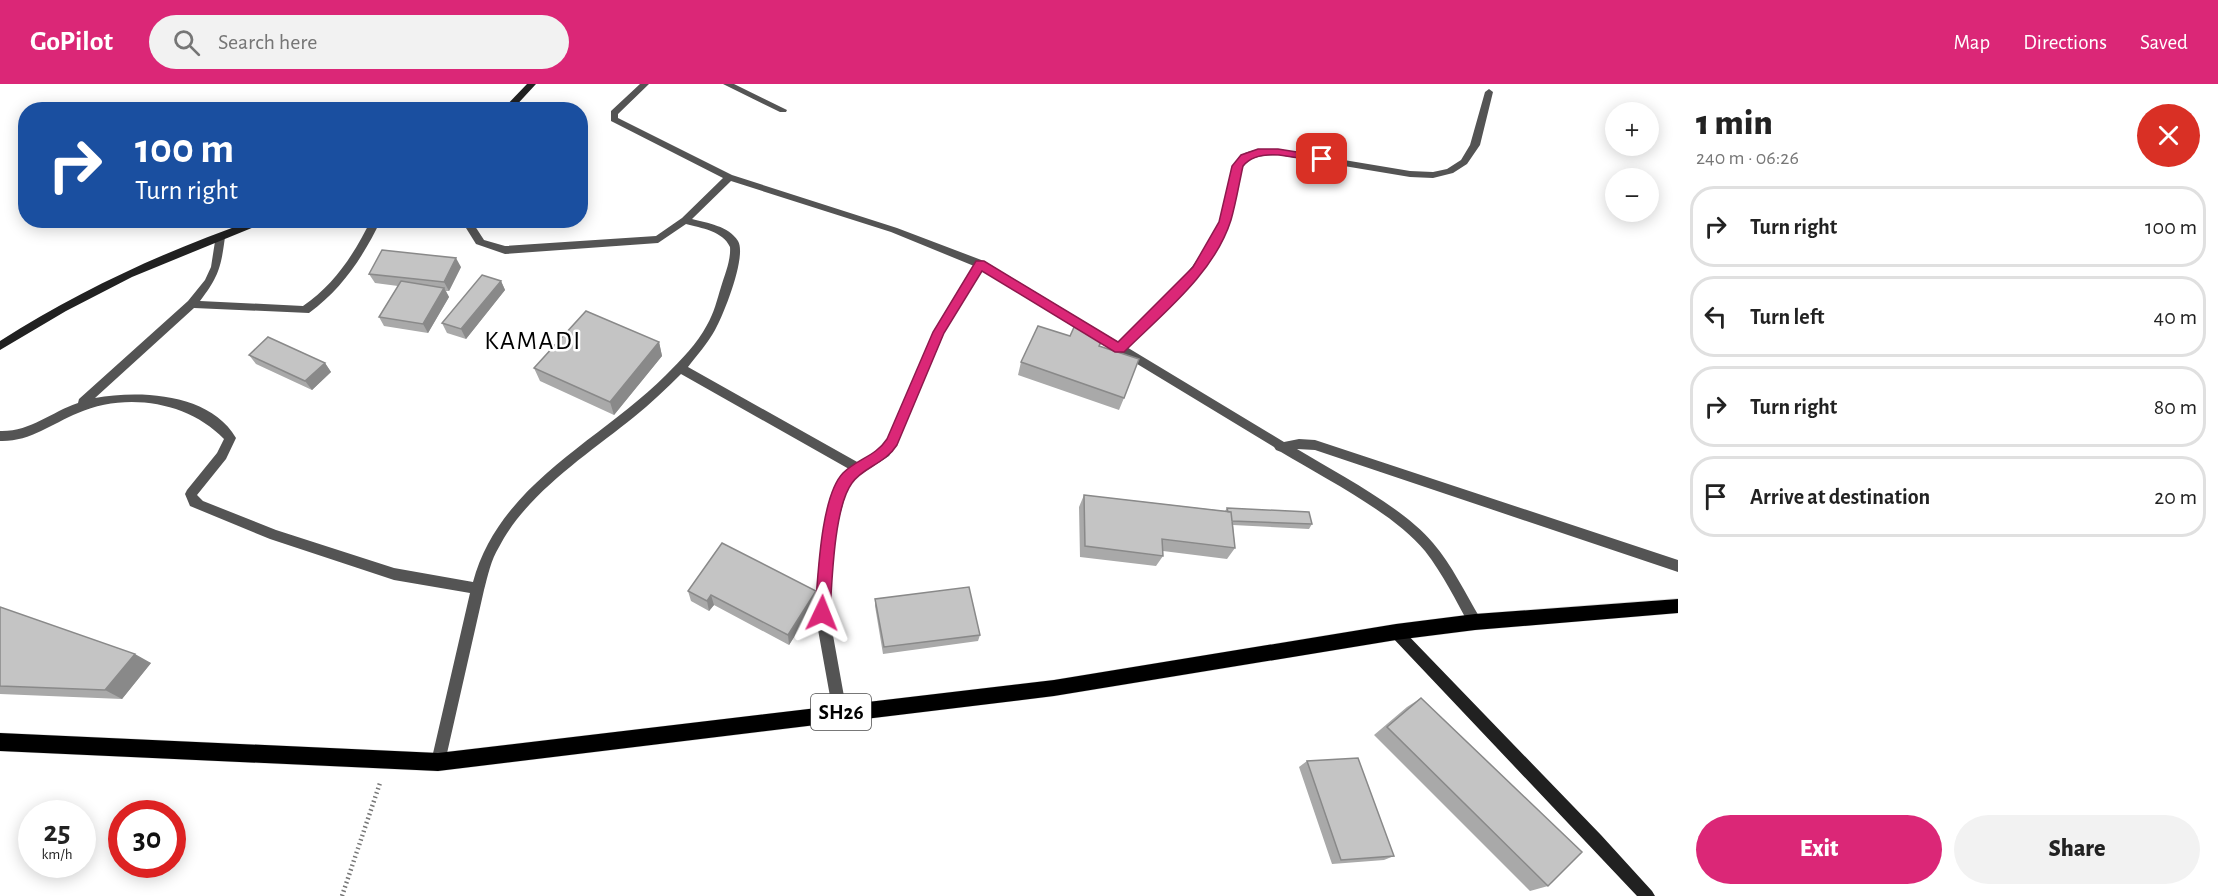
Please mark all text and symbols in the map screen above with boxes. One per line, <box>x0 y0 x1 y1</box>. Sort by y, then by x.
search box <box>149 15 569 69</box>
icon: search <box>170 26 203 59</box>
text: GoPilot <box>30 28 113 56</box>
text: Search here <box>218 31 318 53</box>
text: Map <box>1954 32 1990 53</box>
text: Directions <box>2023 32 2107 53</box>
text: Saved <box>2140 32 2188 53</box>
map controls <box>1605 102 1659 222</box>
button: + <box>1605 102 1659 156</box>
button: close <box>2137 104 2200 167</box>
text: 1 min <box>1696 105 1773 141</box>
icon: right <box>36 126 114 204</box>
text: 100 m <box>135 128 234 170</box>
pin <box>1296 133 1347 184</box>
icon: arrive <box>1305 142 1338 175</box>
text: 240 m · 06:26 <box>1696 148 1799 168</box>
button: − <box>1605 168 1659 222</box>
text: Turn right <box>135 177 238 204</box>
icon: right <box>1699 210 1732 243</box>
text: Turn right <box>1750 216 1837 238</box>
text: 100 m <box>2145 216 2197 238</box>
icon: left <box>1699 300 1732 333</box>
text: Turn left <box>1750 306 1824 328</box>
text: 40 m <box>2154 306 2197 328</box>
district label: KAMADI <box>484 328 582 354</box>
icon: right <box>1699 390 1732 423</box>
text: Turn right <box>1750 396 1837 418</box>
text: 80 m <box>2154 396 2197 418</box>
icon: arrive <box>1699 480 1732 513</box>
text: Arrive at destination <box>1750 486 1930 508</box>
text: 20 m <box>2154 486 2197 508</box>
position arrow <box>790 581 854 645</box>
road number: SH26 <box>811 694 871 730</box>
speed limit sign: 30 <box>108 800 186 878</box>
button: Exit <box>1696 815 1942 884</box>
button: Share <box>1954 815 2200 884</box>
text: 25 <box>43 817 71 847</box>
text: km/h <box>42 847 72 862</box>

